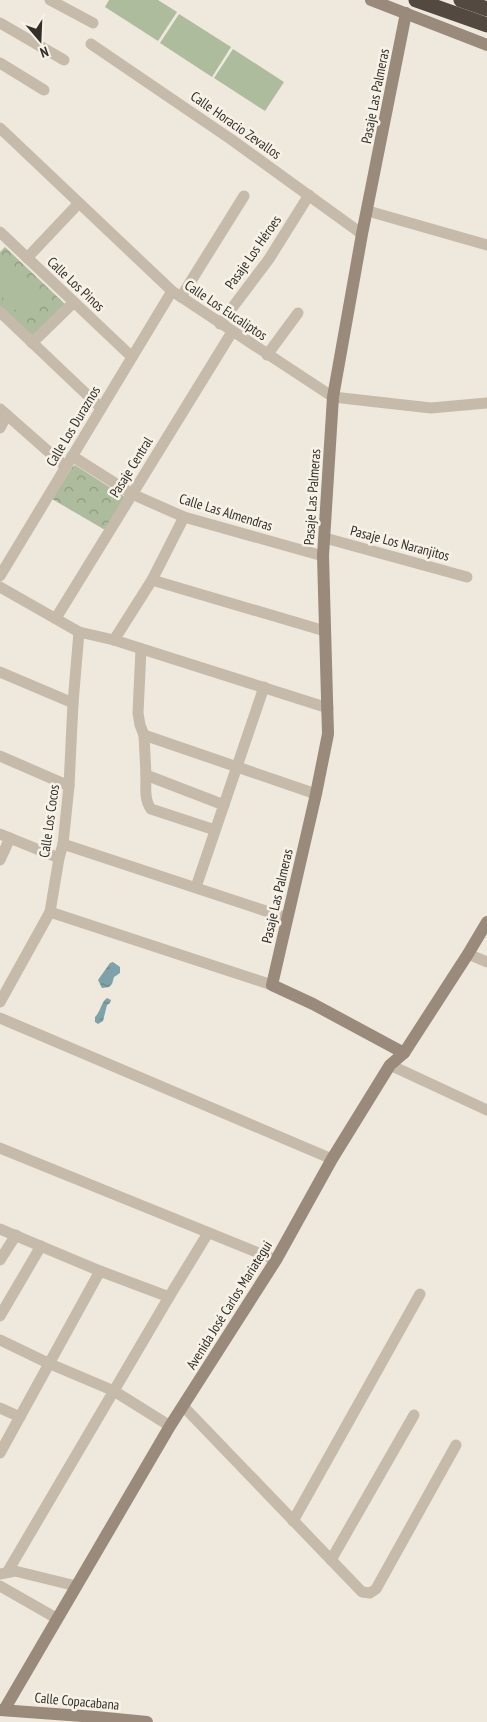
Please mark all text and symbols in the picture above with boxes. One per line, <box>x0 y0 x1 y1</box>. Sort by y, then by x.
north arrow <box>15 15 65 65</box>
text: N <box>38 43 51 62</box>
street label: Pasaje Las Palmeras <box>357 47 393 145</box>
street label: Calle Horacio Zevallos <box>187 87 285 163</box>
street label: Pasaje Los Héroes <box>221 211 285 292</box>
street label: Calle Los Pinos <box>43 253 109 315</box>
street label: Calle Los Eucaliptos <box>181 276 271 344</box>
street label: Calle Los Duraznos <box>42 382 104 470</box>
street label: Pasaje Central <box>105 433 157 501</box>
street label: Pasaje Las Palmeras <box>300 448 324 546</box>
street label: Calle Las Almendras <box>177 489 275 535</box>
street label: Pasaje Los Naranjitos <box>348 521 452 565</box>
street label: Calle Los Cocos <box>35 783 63 859</box>
street label: Pasaje Las Palmeras <box>257 847 297 945</box>
street label: Avenida José Carlos Mariategui <box>182 1237 276 1373</box>
street label: Calle Copacabana <box>34 1688 120 1714</box>

